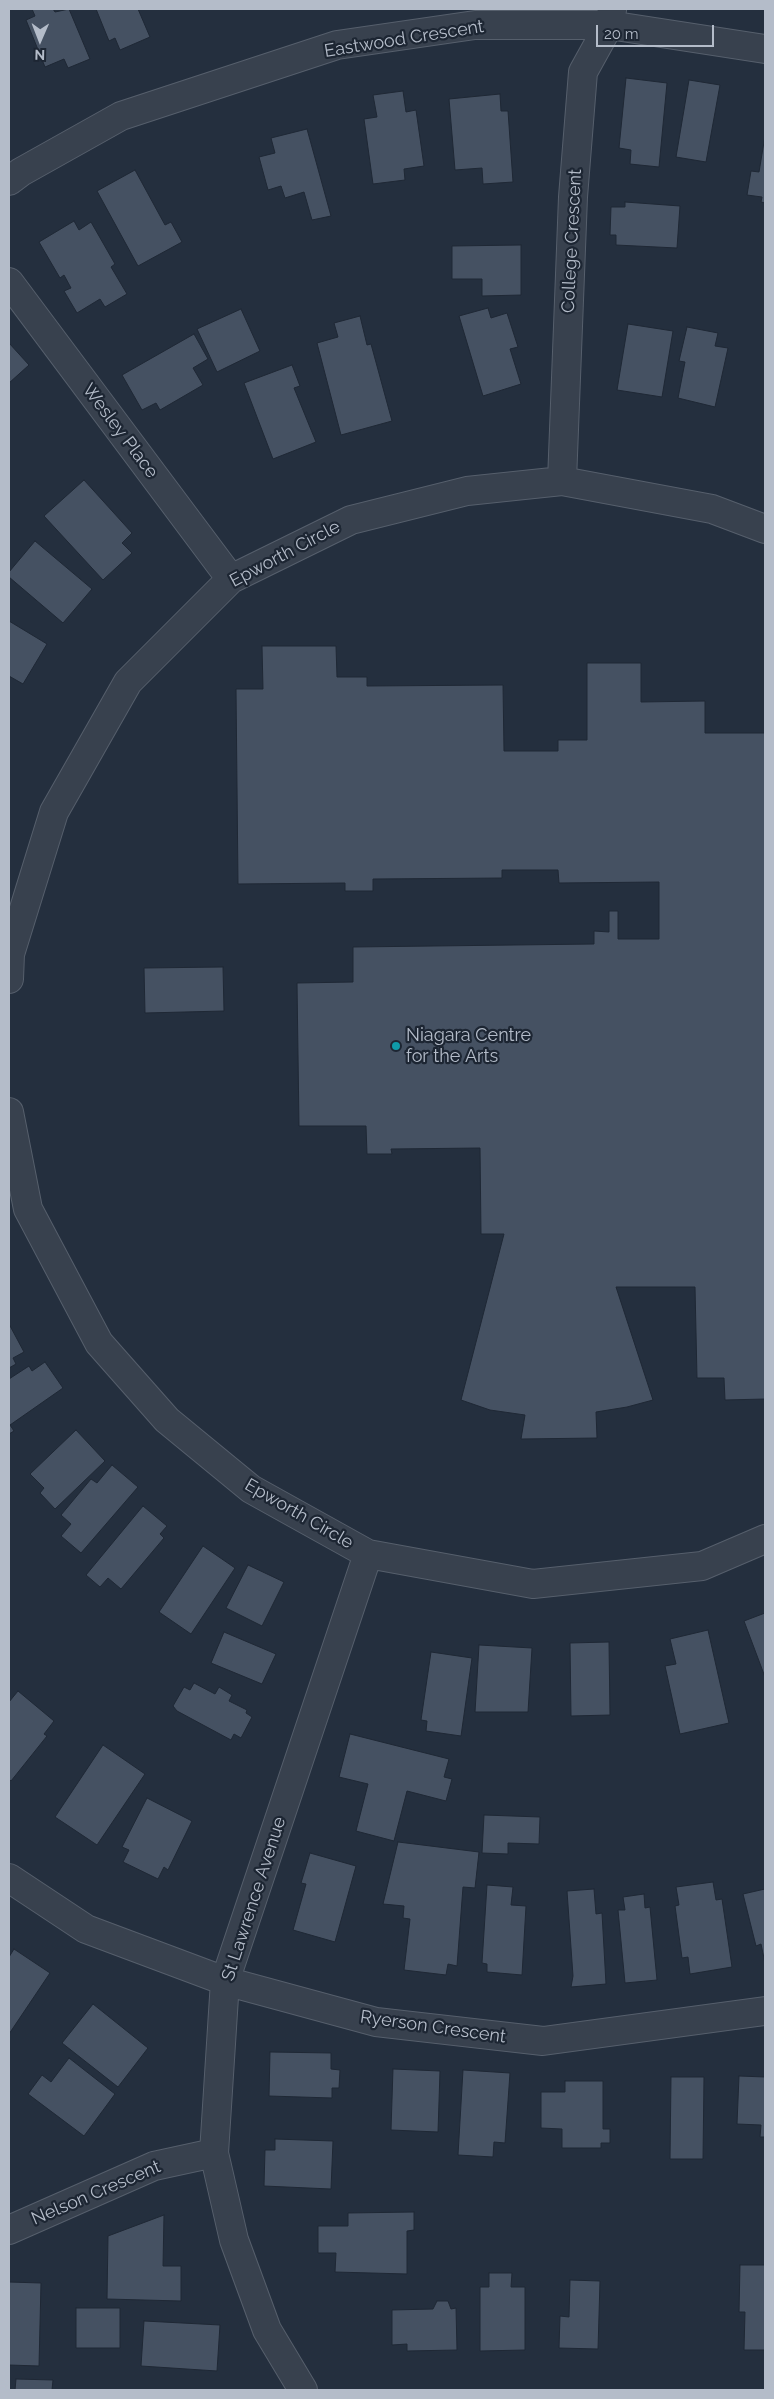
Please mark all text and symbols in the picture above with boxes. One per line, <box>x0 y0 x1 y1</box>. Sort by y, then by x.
north arrow <box>15 15 65 65</box>
scale bar <box>599 15 716 47</box>
street label: Eastwood Crescent <box>323 16 485 62</box>
text: 20 m <box>604 25 639 43</box>
text: N <box>34 47 45 63</box>
street label: College Crescent <box>557 168 587 314</box>
street label: Wesley Place <box>77 380 163 482</box>
street label: Epworth Circle <box>226 516 344 592</box>
place label: Niagara Centre for the Arts <box>406 1025 531 1068</box>
marker: Niagara Centre for the Arts <box>390 1040 402 1052</box>
street label: Epworth Circle <box>241 1474 357 1554</box>
street label: St Lawrence Avenue <box>217 1814 291 1984</box>
street label: Ryerson Crescent <box>359 2006 507 2048</box>
street label: Nelson Crescent <box>28 2156 164 2230</box>

